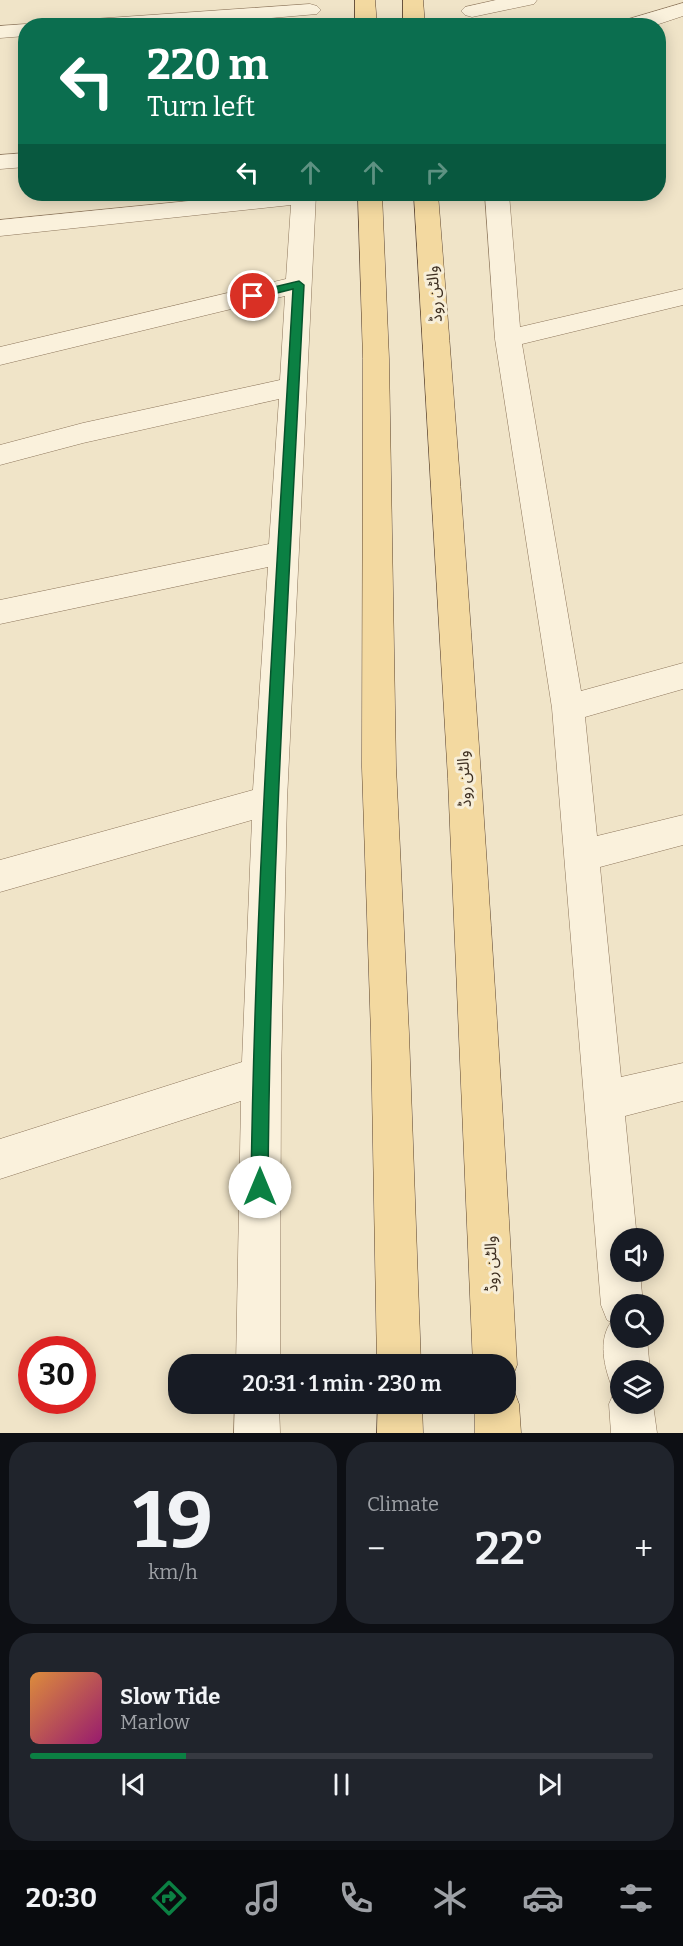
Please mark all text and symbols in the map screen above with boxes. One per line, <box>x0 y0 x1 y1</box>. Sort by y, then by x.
text: 220 m <box>147 40 269 90</box>
icon: left <box>48 42 126 120</box>
text: Turn left <box>147 91 255 123</box>
icon: left <box>231 156 264 189</box>
icon: ahead <box>294 156 327 189</box>
icon: ahead <box>357 156 390 189</box>
icon: right <box>420 156 453 189</box>
street label: والٹن روڈ <box>422 265 446 323</box>
pin <box>227 270 278 321</box>
icon: arrive <box>236 279 269 312</box>
street label: والٹن روڈ <box>453 750 475 808</box>
position arrow <box>228 1155 292 1219</box>
map controls <box>610 1228 664 1414</box>
button: sound <box>610 1228 664 1282</box>
street label: والٹن روڈ <box>481 1235 501 1293</box>
button: search <box>610 1294 664 1348</box>
speed limit sign: 30 <box>18 1336 96 1414</box>
button: layers <box>610 1360 664 1414</box>
text: 20:31 · 1 min · 230 m <box>243 1370 441 1397</box>
text: 19 <box>133 1474 213 1568</box>
text: Climate <box>367 1492 439 1516</box>
text: 22° <box>475 1522 545 1576</box>
text: − <box>367 1529 385 1569</box>
text: + <box>634 1529 653 1569</box>
text: km/h <box>148 1560 198 1584</box>
text: Slow Tide <box>120 1683 220 1710</box>
text: Marlow <box>120 1710 190 1734</box>
icon: previous <box>117 1768 150 1801</box>
icon: pause <box>325 1768 358 1801</box>
icon: next <box>533 1768 566 1801</box>
icon: directions <box>148 1877 190 1919</box>
icon: music <box>242 1877 284 1919</box>
icon: phone <box>335 1877 377 1919</box>
icon: climate <box>429 1877 471 1919</box>
icon: car <box>522 1877 564 1919</box>
icon: filters <box>615 1877 657 1919</box>
text: 20:30 <box>26 1882 97 1914</box>

